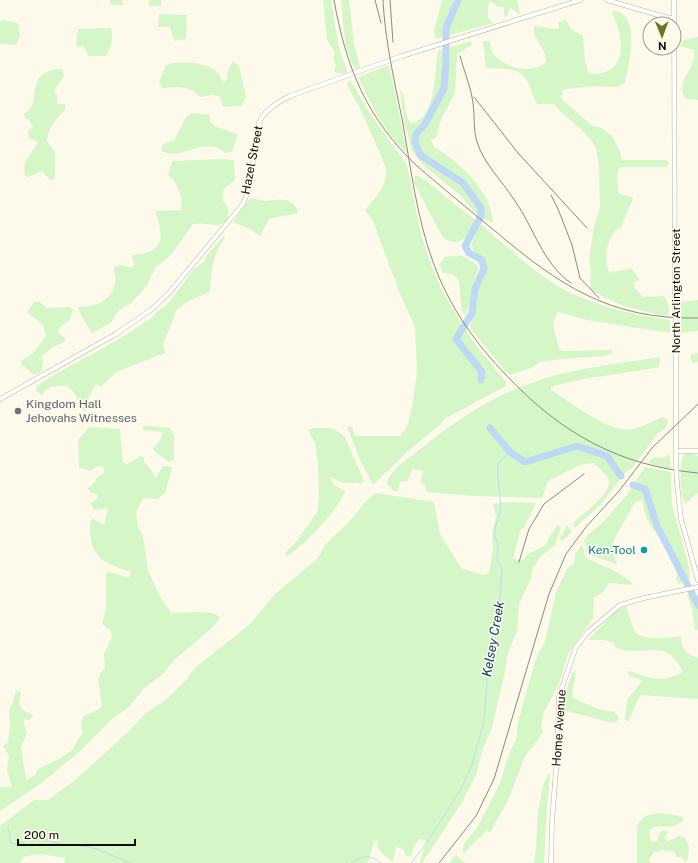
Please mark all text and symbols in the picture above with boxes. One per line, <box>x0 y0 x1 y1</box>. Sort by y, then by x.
north arrow <box>642 16 682 56</box>
text: N <box>658 40 667 52</box>
street label: Hazel Street <box>238 124 266 196</box>
street label: North Arlington Street <box>669 228 683 354</box>
place label: Kingdom Hall Jehovahs Witnesses <box>26 397 137 425</box>
marker: Kingdom Hall Jehovahs Witnesses <box>13 406 23 416</box>
place label: Ken-Tool <box>588 543 636 557</box>
marker: Ken-Tool <box>639 545 649 555</box>
water label: Kelsey Creek <box>479 600 507 678</box>
street label: Home Avenue <box>549 689 569 767</box>
scale bar <box>18 821 135 847</box>
text: 200 m <box>24 828 59 842</box>

